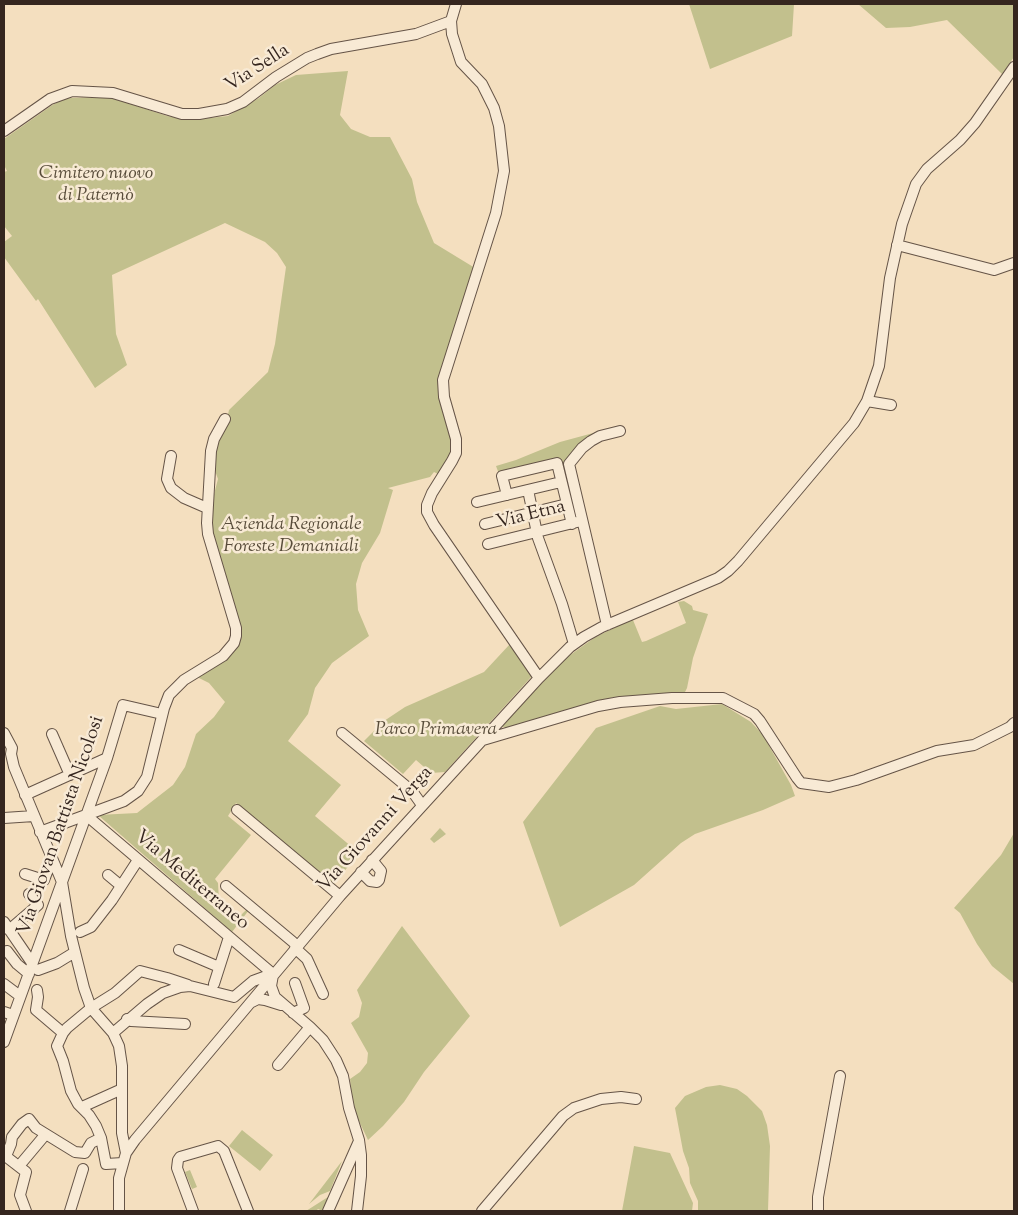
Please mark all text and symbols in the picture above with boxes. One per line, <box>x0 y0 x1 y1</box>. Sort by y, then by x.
street label: Via Sella <box>222 40 294 98</box>
park label: Cimitero nuovo di Paternò <box>39 164 153 208</box>
street label: Via Etna <box>494 496 568 536</box>
park label: Azienda Regionale Foreste Demaniali <box>220 515 362 559</box>
street label: Via Giovan Battista Nicolosi <box>14 713 110 939</box>
park label: Parco Primavera <box>375 720 497 742</box>
street label: Via Giovanni Verga <box>314 762 438 898</box>
street label: Via Mediterraneo <box>129 826 253 936</box>

